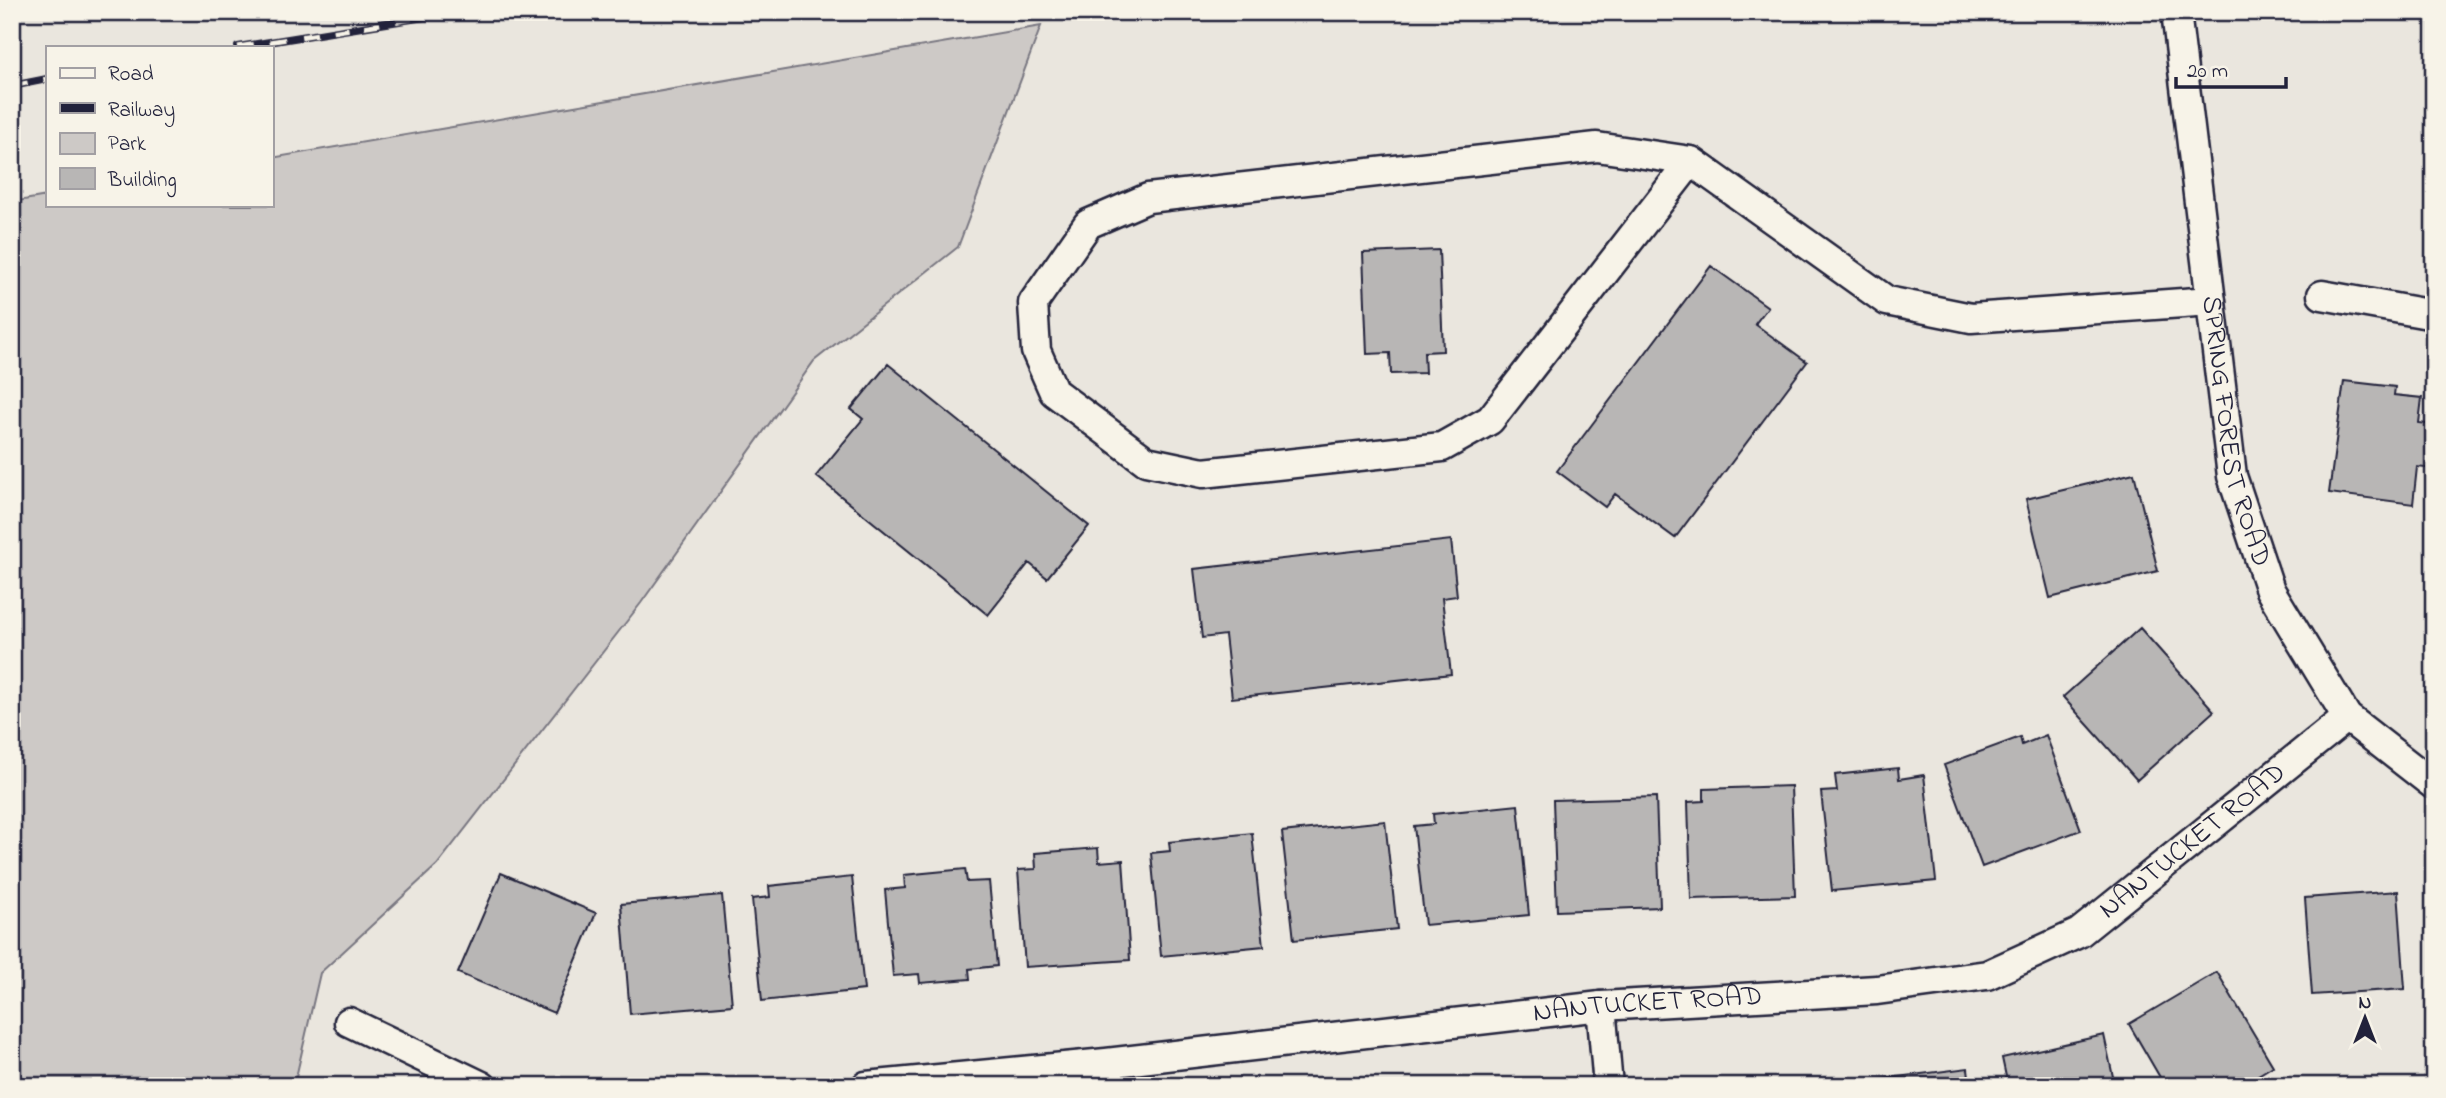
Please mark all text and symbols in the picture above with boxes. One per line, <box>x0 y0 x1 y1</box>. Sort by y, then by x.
legend <box>46 46 273 206</box>
scale bar <box>2176 46 2287 90</box>
text: 20 m <box>2187 57 2228 87</box>
text: Road <box>108 60 154 90</box>
text: Railway <box>108 96 175 128</box>
text: Park <box>108 130 147 160</box>
text: Building <box>107 166 177 198</box>
street label: SPRING FOREST ROAD <box>2190 293 2281 572</box>
street label: NANTUCKET ROAD <box>2090 753 2295 929</box>
street label: NANTUCKET ROAD <box>1531 976 1763 1034</box>
north arrow <box>2330 982 2400 1052</box>
text: N <box>2359 990 2372 1017</box>

